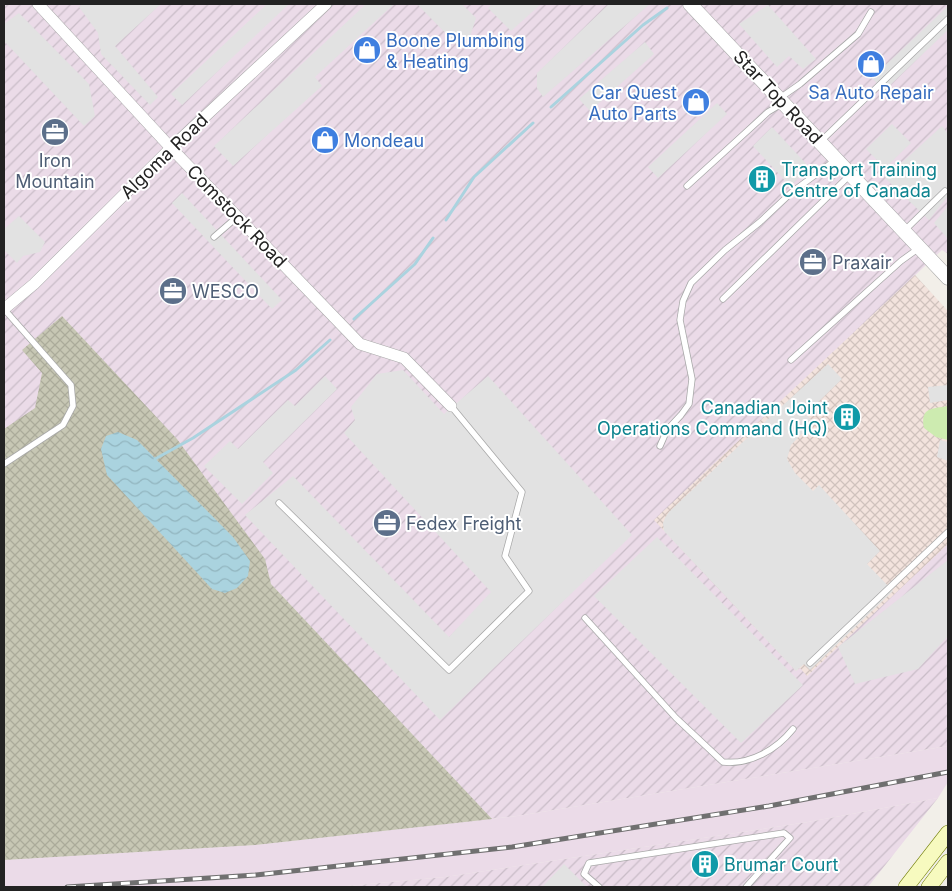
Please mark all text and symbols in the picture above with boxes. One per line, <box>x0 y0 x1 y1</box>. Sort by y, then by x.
place label: Boone Plumbing & Heating <box>386 30 525 72</box>
shop icon: Boone Plumbing & Heating <box>352 35 382 65</box>
street label: Star Top Road <box>729 46 827 148</box>
shop icon: Sa Auto Repair <box>856 49 886 79</box>
place label: Car Quest Auto Parts <box>588 82 677 124</box>
place label: Sa Auto Repair <box>808 82 934 103</box>
shop icon: Car Quest Auto Parts <box>681 87 711 117</box>
street label: Algoma Road <box>116 109 212 203</box>
office icon: Iron Mountain <box>40 117 70 147</box>
shop icon: Mondeau <box>310 125 340 155</box>
place label: Mondeau <box>344 130 424 151</box>
place label: Iron Mountain <box>15 150 95 192</box>
place label: Transport Training Centre of Canada <box>781 159 937 201</box>
street label: Comstock Road <box>183 160 291 272</box>
building icon: Transport Training Centre of Canada <box>747 164 777 194</box>
office icon: Praxair <box>798 247 828 277</box>
place label: Praxair <box>832 252 892 273</box>
office icon: WESCO <box>158 276 188 306</box>
place label: WESCO <box>192 281 259 302</box>
place label: Canadian Joint Operations Command (HQ) <box>597 397 828 439</box>
building icon: Canadian Joint Operations Command (HQ) <box>832 402 862 432</box>
office icon: Fedex Freight <box>372 508 402 538</box>
place label: Fedex Freight <box>406 513 522 534</box>
building icon: Brumar Court <box>690 849 720 879</box>
place label: Brumar Court <box>724 854 839 875</box>

